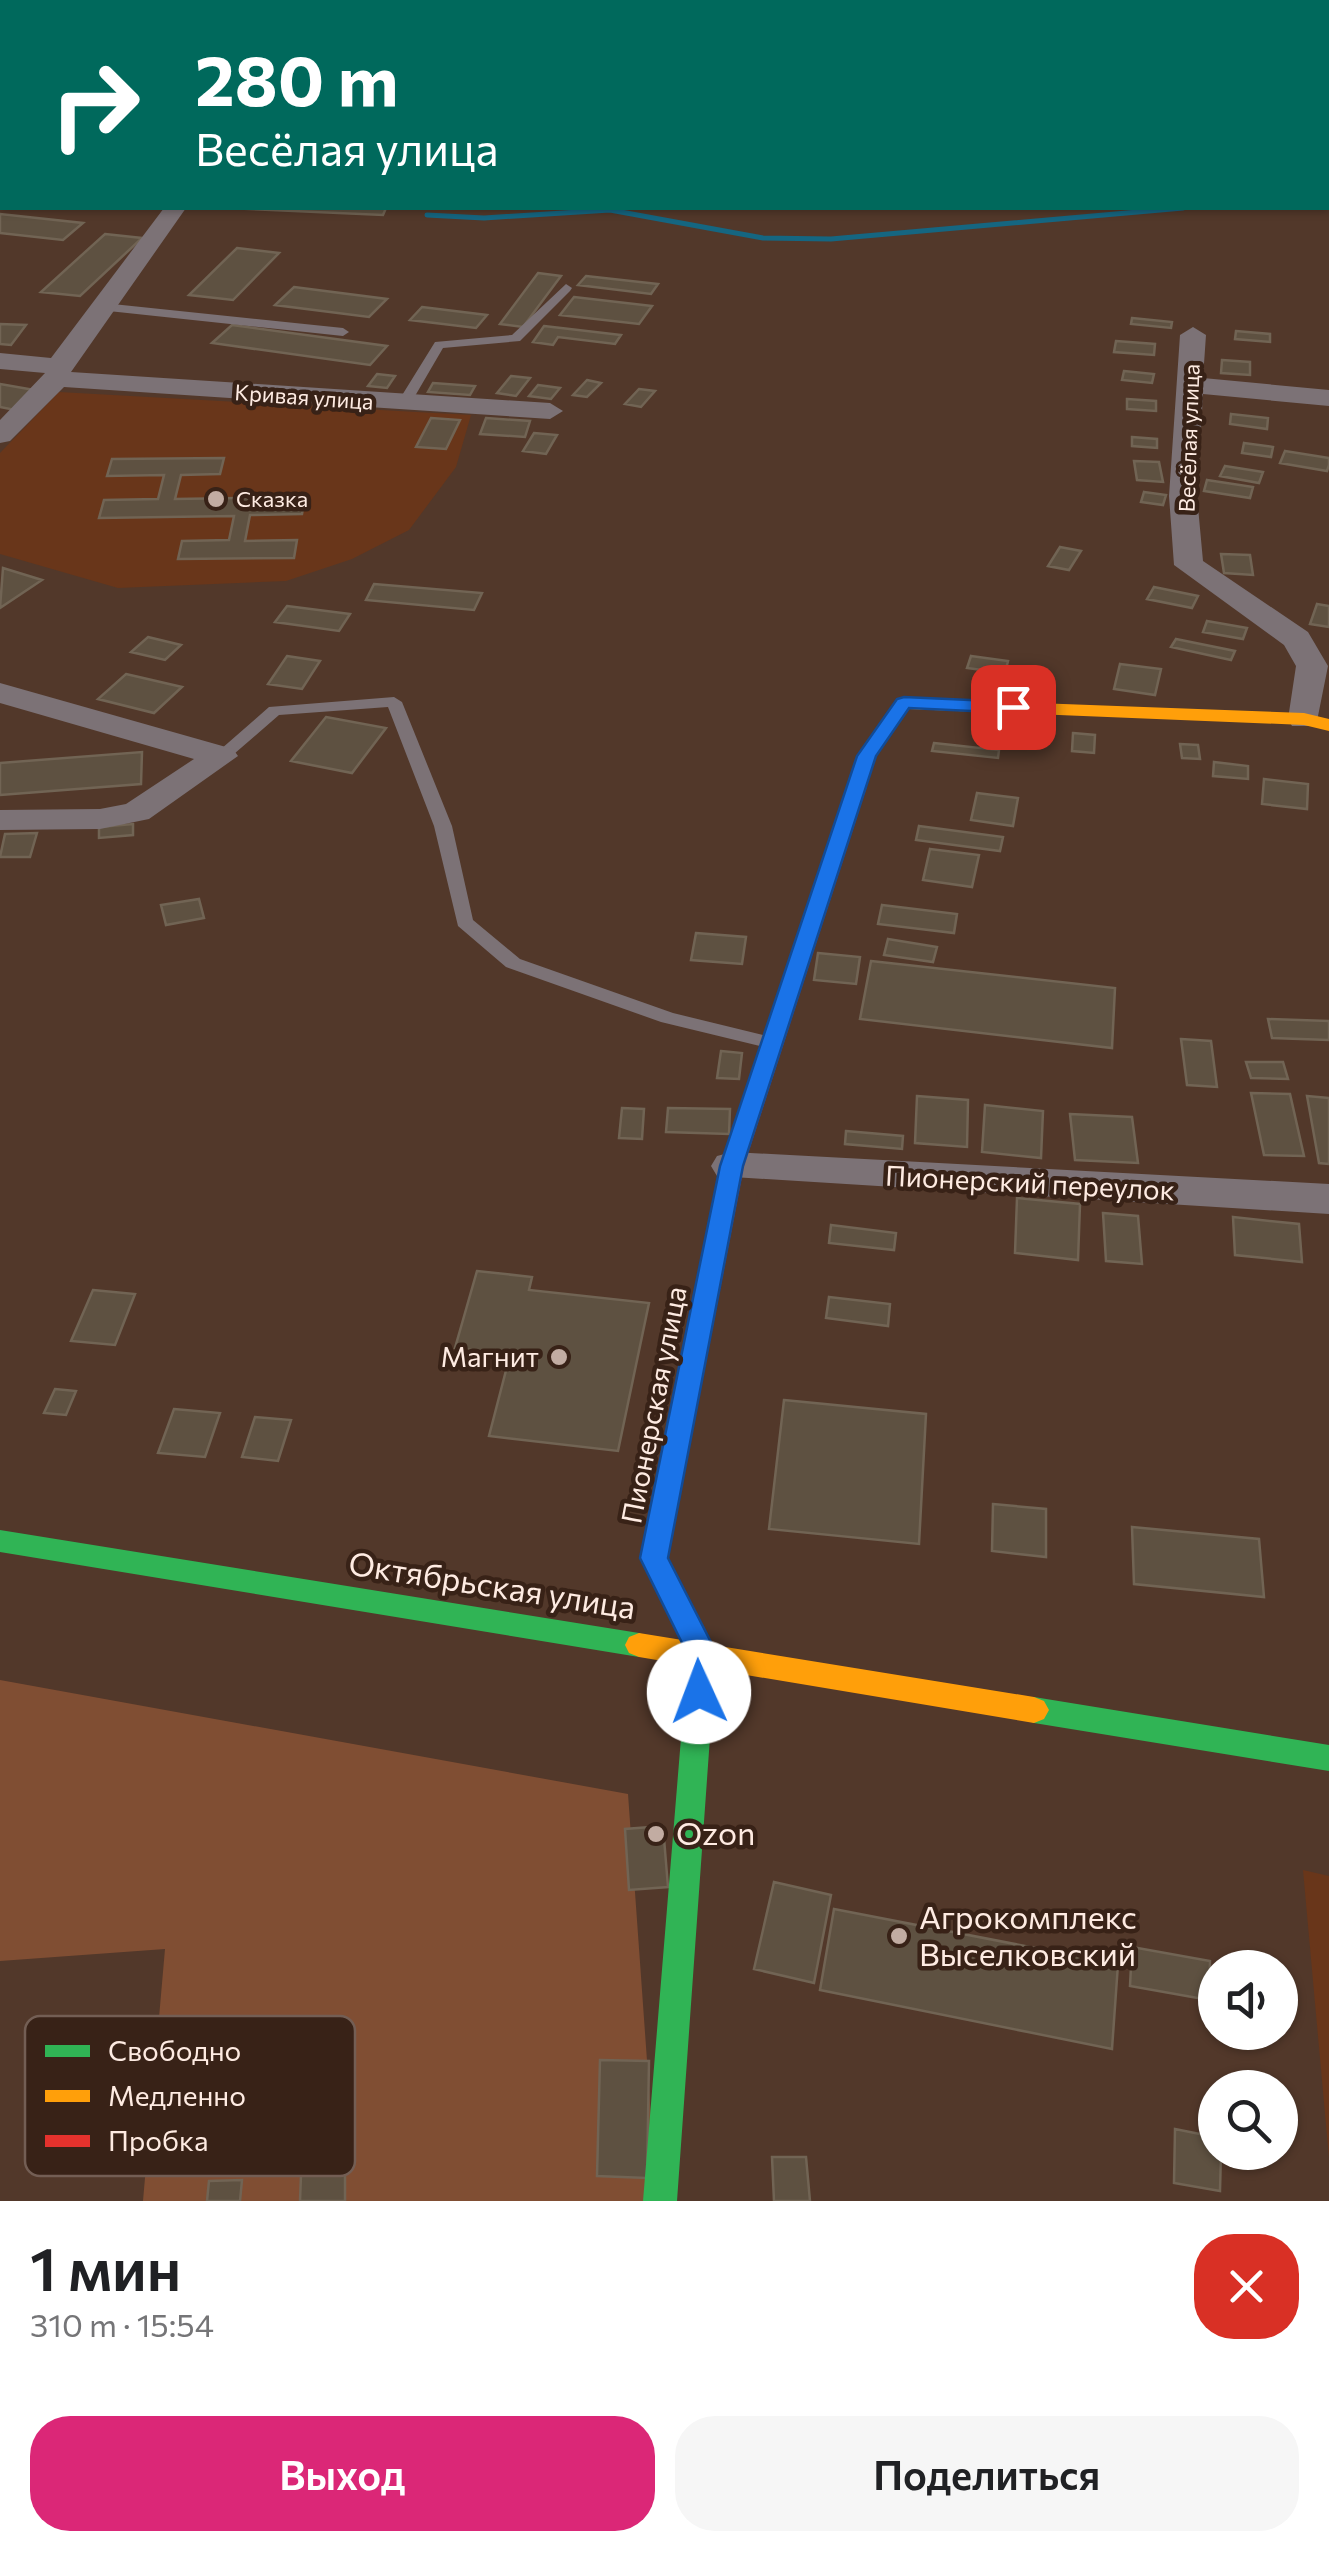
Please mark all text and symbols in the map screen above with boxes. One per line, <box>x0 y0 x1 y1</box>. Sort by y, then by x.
text: 280 m <box>195 35 399 120</box>
icon: right <box>30 40 160 170</box>
text: Весёлая улица <box>195 120 498 175</box>
street label: Весёлая улица <box>1172 363 1205 513</box>
street label: Кривая улица <box>234 378 374 415</box>
place label: Сказка <box>236 485 308 512</box>
marker: Сказка <box>205 488 227 510</box>
pin <box>971 665 1056 750</box>
icon: arrive <box>986 680 1041 735</box>
street label: Пионерский переулок <box>884 1157 1176 1207</box>
street label: Пионерская улица <box>613 1283 693 1526</box>
place label: Магнит <box>440 1339 539 1373</box>
marker: Магнит <box>548 1346 570 1368</box>
street label: Октябрьская улица <box>346 1542 639 1626</box>
position arrow <box>647 1640 751 1744</box>
place label: Ozon <box>676 1812 755 1852</box>
marker: Ozon <box>645 1823 667 1845</box>
place label: Агрокомплекс Выселковский <box>919 1896 1137 1973</box>
marker: Агрокомплекс Выселковский <box>888 1925 910 1947</box>
map controls <box>1198 1950 1298 2170</box>
button: sound <box>1198 1950 1298 2050</box>
legend <box>25 2016 355 2176</box>
text: Свободно <box>108 2033 241 2067</box>
button: search <box>1198 2070 1298 2170</box>
text: Медленно <box>108 2078 246 2112</box>
text: Пробка <box>108 2123 208 2157</box>
text: 1 мин <box>30 2230 181 2303</box>
button: close <box>1194 2234 1299 2339</box>
text: 310 m · 15:54 <box>30 2304 214 2344</box>
button: Выход <box>30 2416 655 2531</box>
button: Поделиться <box>675 2416 1299 2531</box>

